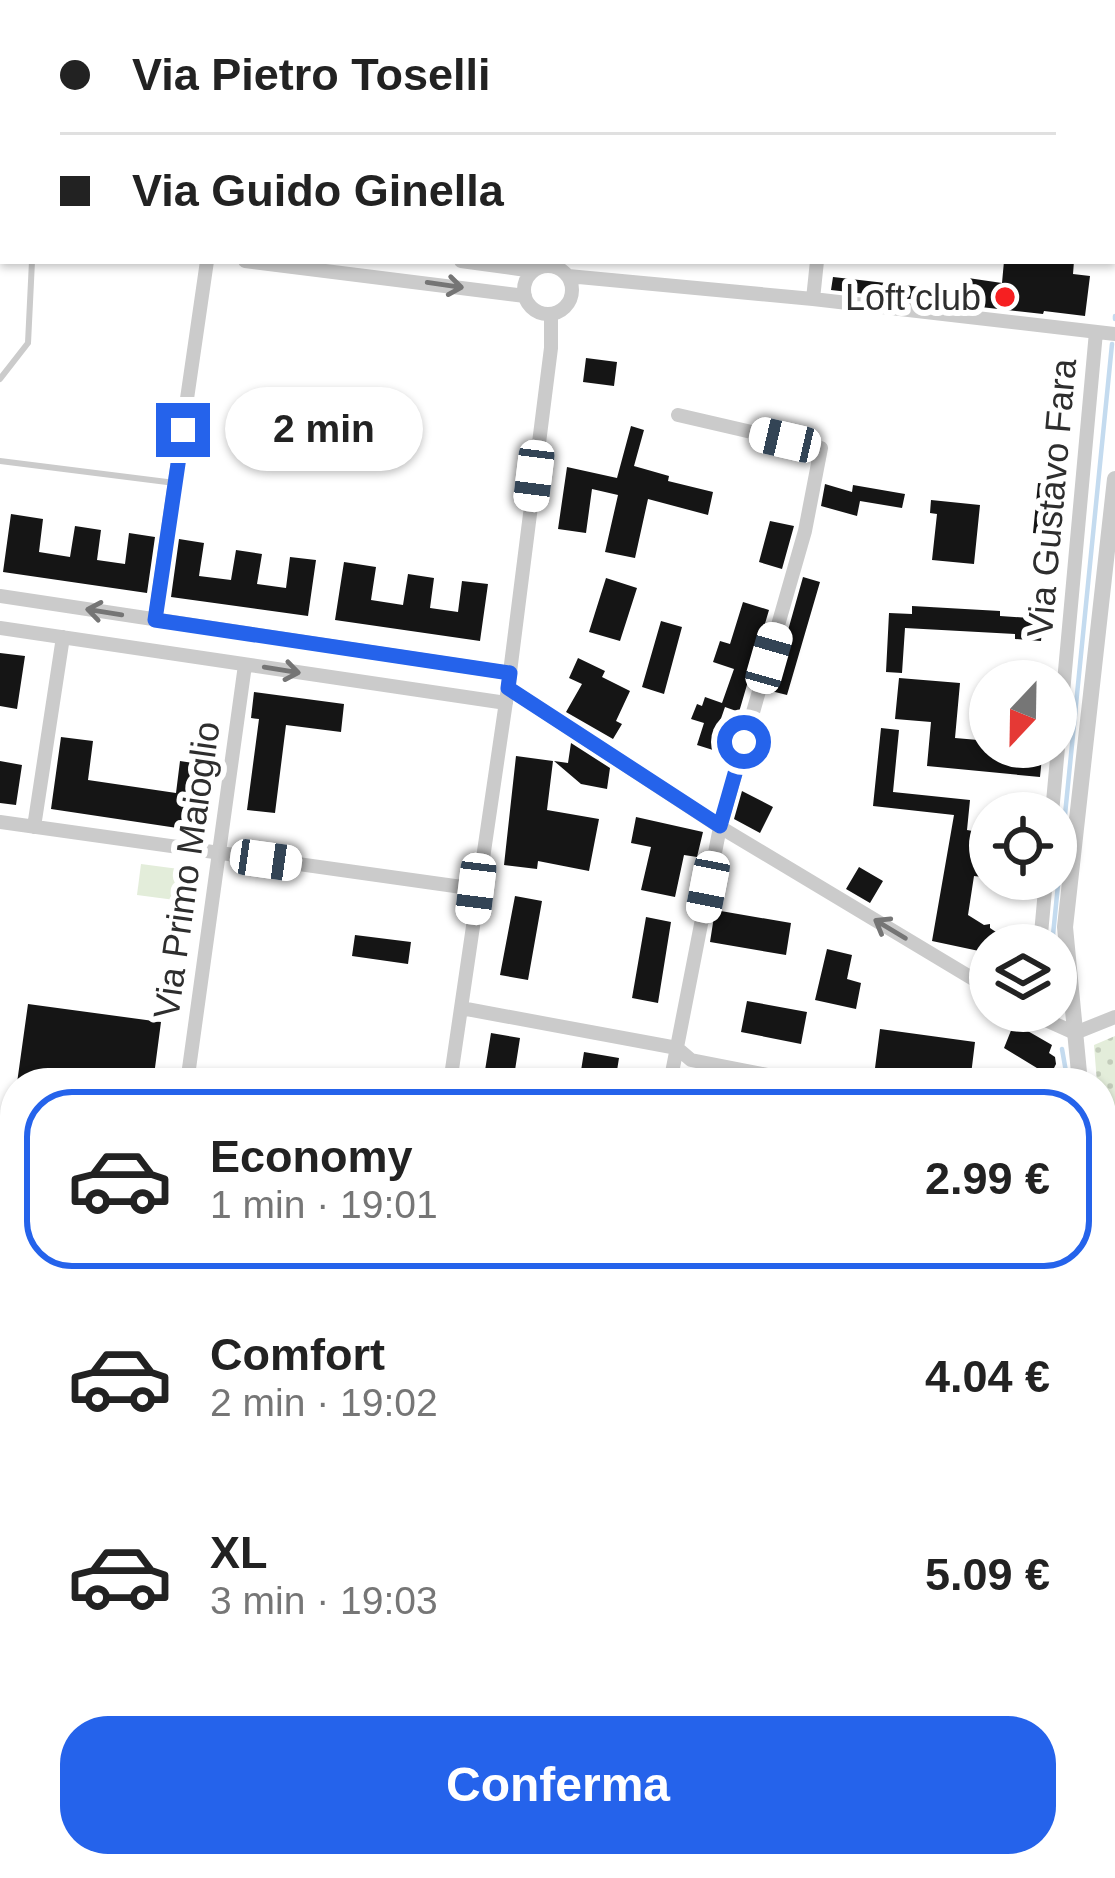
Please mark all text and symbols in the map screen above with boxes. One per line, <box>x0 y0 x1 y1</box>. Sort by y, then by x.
text: Via Pietro Toselli <box>132 49 490 100</box>
text: Via Guido Ginella <box>132 165 504 216</box>
one-way arrow <box>425 274 464 297</box>
place label: Loft club <box>845 277 981 318</box>
marker: Loft club <box>992 284 1018 310</box>
street label: Via Gustavo Fara <box>1019 356 1084 639</box>
callout: 2 min <box>225 388 423 472</box>
route end <box>156 403 210 457</box>
text: 2 min <box>273 407 375 450</box>
car <box>746 414 824 466</box>
car <box>512 438 556 514</box>
one-way arrow <box>85 600 124 623</box>
car <box>742 618 796 698</box>
one-way arrow <box>262 660 301 683</box>
north arrow <box>969 660 1077 768</box>
map controls <box>969 660 1077 1032</box>
route start <box>717 715 771 769</box>
street label: Via Primo Maioglio <box>145 719 228 1021</box>
button: locate <box>969 792 1077 900</box>
car <box>228 837 304 883</box>
car <box>683 848 733 926</box>
car <box>454 851 498 927</box>
one-way arrow <box>874 917 908 941</box>
button: layers <box>969 924 1077 1032</box>
icon: car <box>66 1125 174 1233</box>
text: Economy <box>210 1131 413 1182</box>
text: 2.99 € <box>925 1153 1050 1204</box>
text: 1 min · 19:01 <box>210 1183 438 1226</box>
icon: car <box>66 1323 174 1431</box>
text: Comfort <box>210 1329 385 1380</box>
text: 4.04 € <box>925 1351 1050 1402</box>
text: 2 min · 19:02 <box>210 1381 438 1424</box>
icon: car <box>66 1521 174 1629</box>
text: XL <box>210 1527 268 1578</box>
text: 5.09 € <box>925 1549 1050 1600</box>
text: 3 min · 19:03 <box>210 1579 438 1622</box>
button: Conferma <box>60 1716 1056 1854</box>

